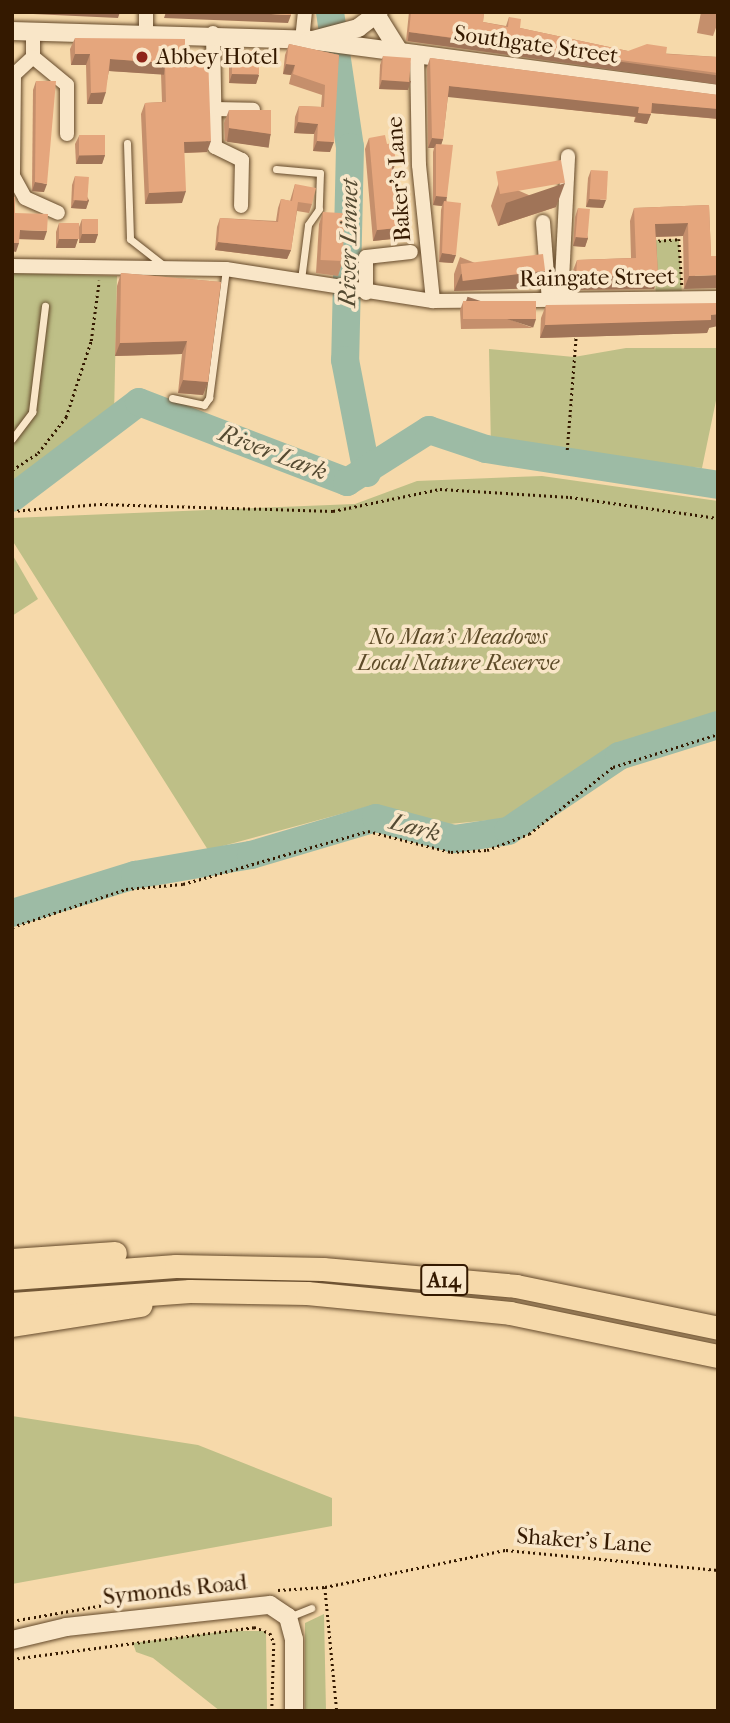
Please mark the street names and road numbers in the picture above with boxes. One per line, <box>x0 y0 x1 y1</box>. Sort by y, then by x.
street label: Southgate Street <box>452 20 620 70</box>
street label: Baker's Lane <box>381 115 417 243</box>
street label: Raingate Street <box>519 263 675 293</box>
road number: A14 <box>420 1262 468 1298</box>
street label: Shaker's Lane <box>515 1523 653 1559</box>
street label: Symonds Road <box>102 1569 248 1611</box>

